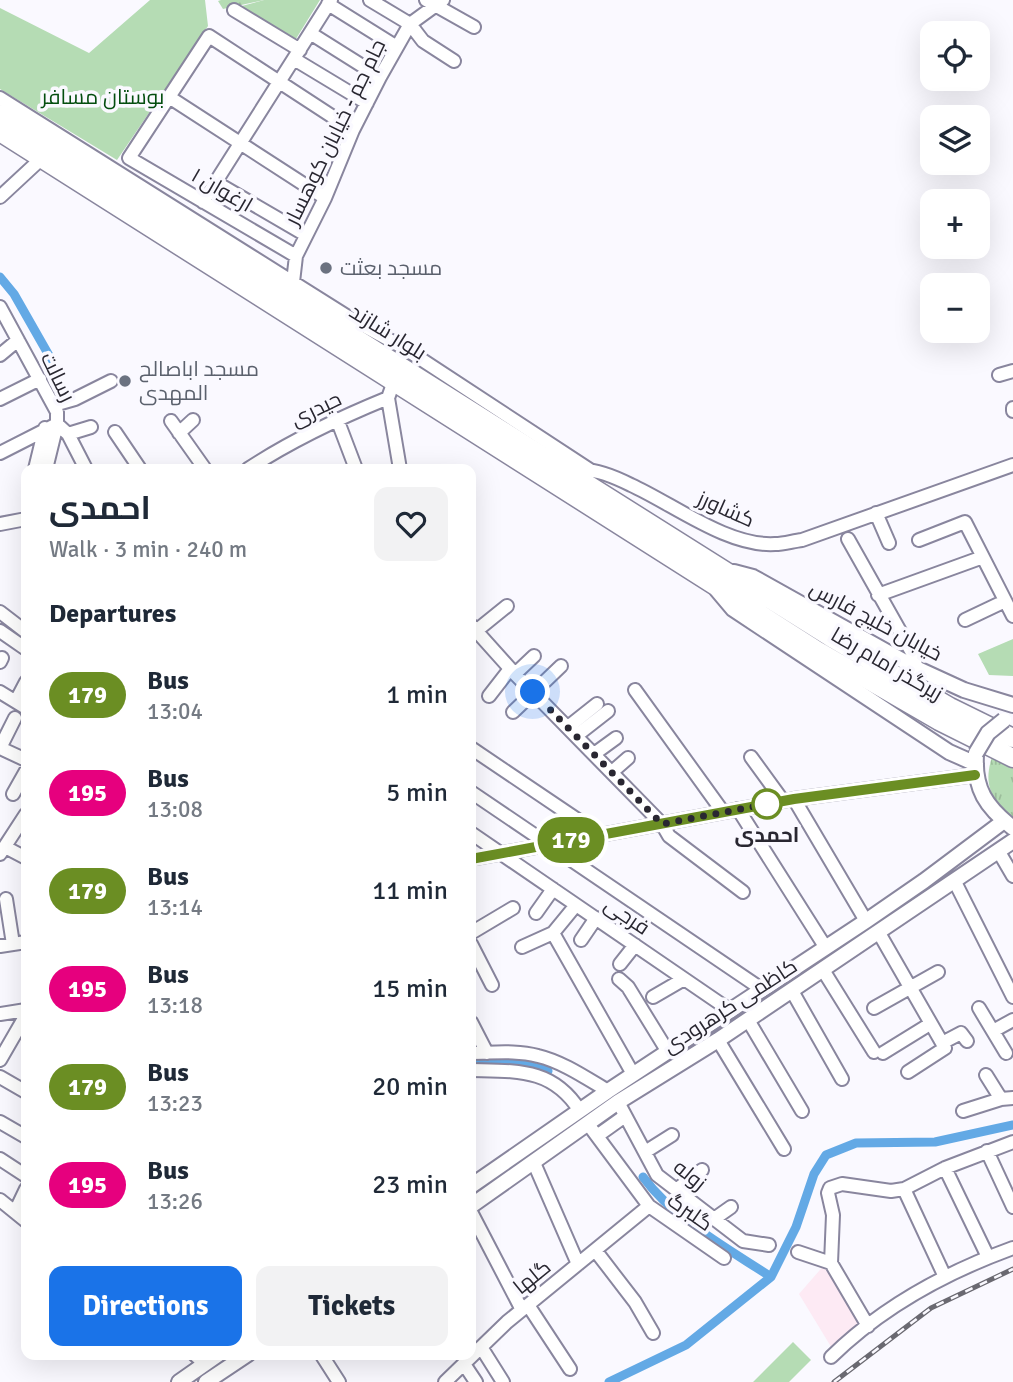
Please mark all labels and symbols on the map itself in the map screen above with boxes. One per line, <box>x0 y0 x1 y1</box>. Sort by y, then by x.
street label: جام جم - خیابان کوهسار <box>278 35 392 231</box>
park label: بوستان مسافر <box>41 84 164 110</box>
street label: ارغوان ۱ <box>187 162 257 218</box>
place label: مسجد بعثت <box>340 255 442 281</box>
marker: مسجد بعثت <box>318 260 334 276</box>
street label: بلوار شازند <box>345 298 431 366</box>
street label: رسالت <box>35 348 81 406</box>
place label: مسجد اباصالح المهدی <box>139 356 259 406</box>
marker: مسجد اباصالح المهدی <box>117 373 133 389</box>
street label: حیدری <box>286 386 346 432</box>
street label: کشاورز <box>692 485 759 533</box>
street label: خیابان خلیج فارس <box>805 575 947 668</box>
street label: زیرگذر امام رضا <box>826 621 948 707</box>
your location <box>515 674 550 709</box>
marker: احمدی <box>752 789 782 819</box>
line badge: 179 <box>531 817 611 863</box>
place label: احمدی <box>735 822 799 848</box>
street label: فرجی <box>599 891 655 941</box>
street label: کاظمی کرهرودی <box>658 953 802 1059</box>
street label: زوله <box>668 1154 712 1196</box>
street label: گلبرگ <box>662 1187 718 1237</box>
street label: گلها <box>508 1254 556 1300</box>

